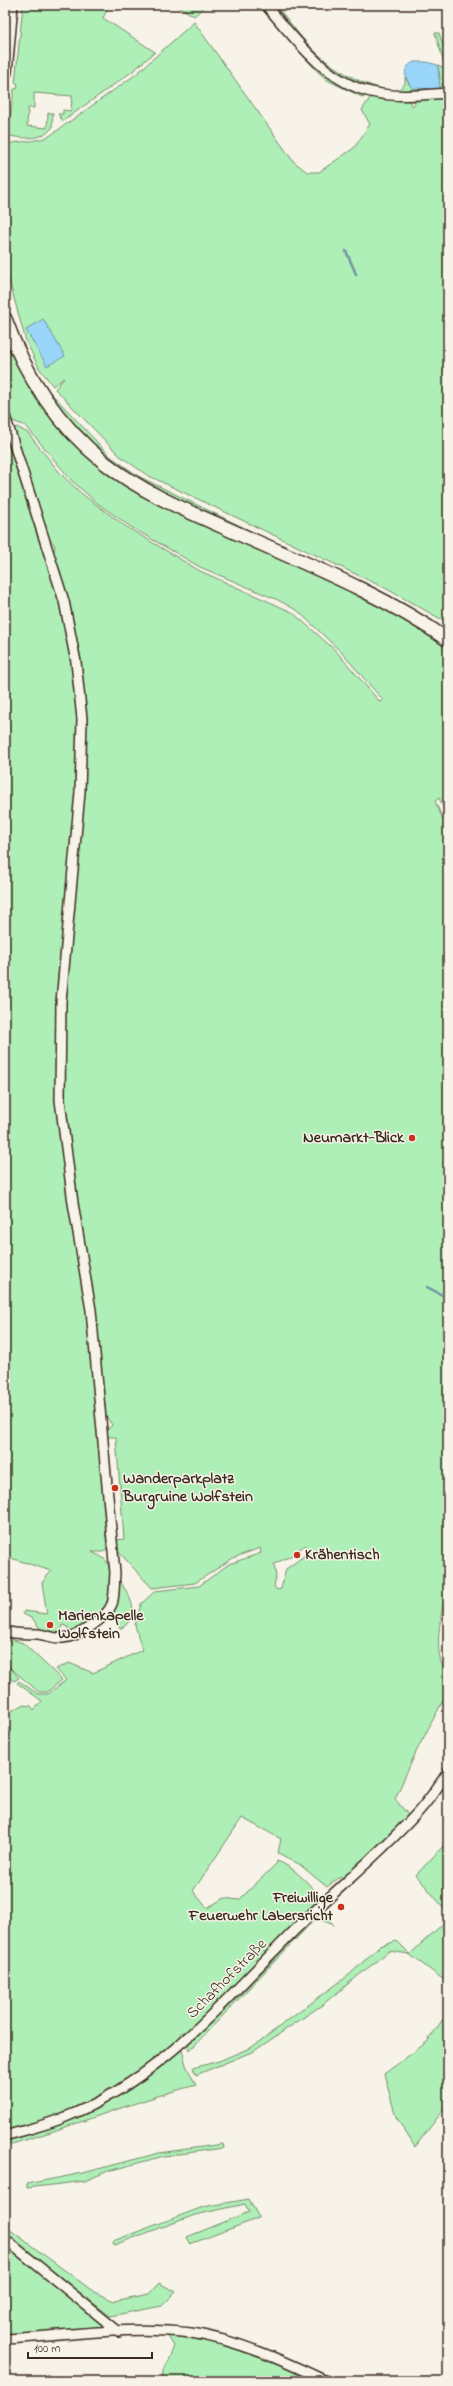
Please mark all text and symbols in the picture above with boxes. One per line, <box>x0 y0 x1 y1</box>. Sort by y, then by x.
place label: Neumarkt-Blick <box>303 1126 405 1150</box>
marker: Neumarkt-Blick <box>407 1133 417 1143</box>
place label: Wanderparkplatz Burgruine Wolfstein <box>122 1467 253 1510</box>
marker: Wanderparkplatz Burgruine Wolfstein <box>110 1483 120 1493</box>
place label: Krähentisch <box>305 1543 380 1567</box>
marker: Krähentisch <box>292 1550 302 1560</box>
place label: Marienkapelle Wolfstein <box>58 1604 144 1646</box>
marker: Marienkapelle Wolfstein <box>45 1620 55 1630</box>
place label: Freiwillige Feuerwehr Labersricht <box>188 1886 334 1928</box>
marker: Freiwillige Feuerwehr Labersricht <box>336 1902 346 1912</box>
street label: Schafhofstraße <box>181 1933 273 2025</box>
scale bar <box>28 2334 152 2360</box>
text: 100 m <box>34 2340 61 2358</box>

